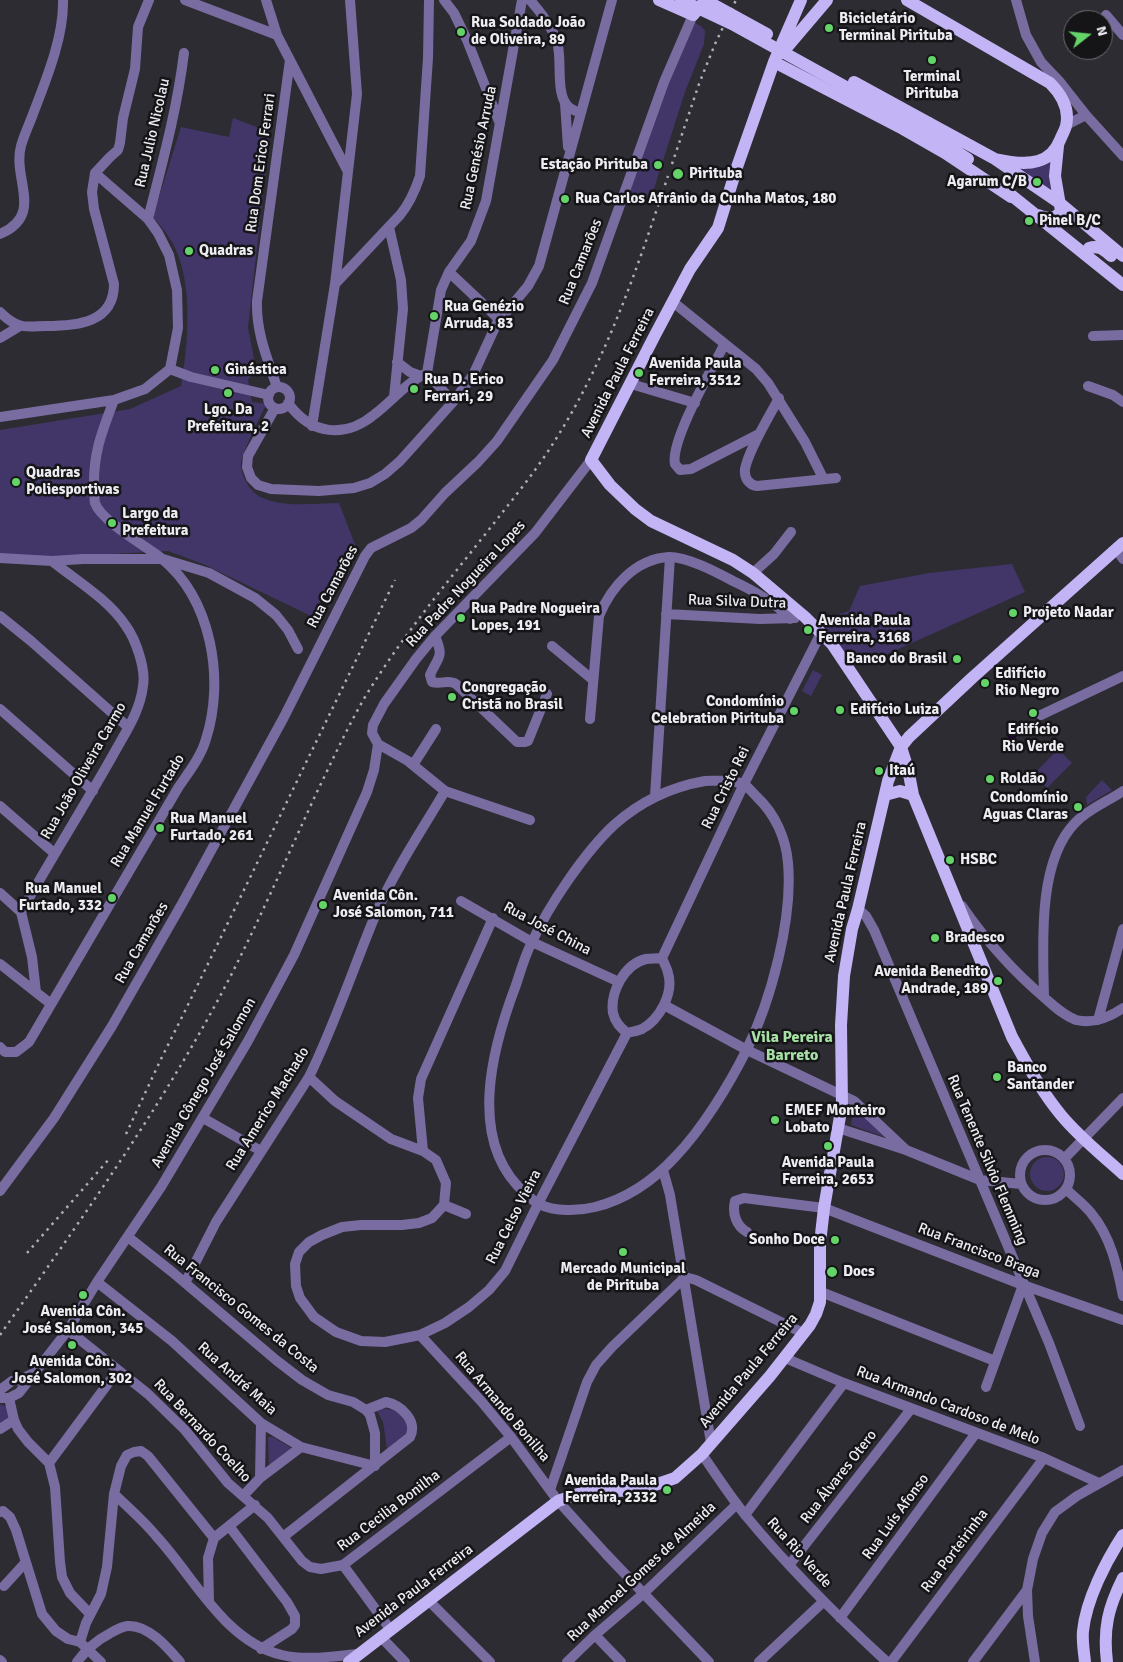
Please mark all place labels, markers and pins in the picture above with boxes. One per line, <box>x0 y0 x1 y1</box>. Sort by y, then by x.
place label: Bicicletário Terminal Pirituba <box>839 10 953 45</box>
place label: Rua Soldado João de Oliveira, 89 <box>471 14 585 49</box>
marker: Bicicletário Terminal Pirituba <box>823 22 835 34</box>
marker: Rua Soldado João de Oliveira, 89 <box>455 26 467 38</box>
marker: Terminal Pirituba <box>926 54 938 66</box>
place label: Terminal Pirituba <box>904 68 960 103</box>
place label: Estação Pirituba <box>540 156 648 174</box>
marker: Estação Pirituba <box>652 159 664 171</box>
place label: Pirituba <box>689 165 743 183</box>
marker: Pirituba <box>671 167 685 181</box>
place label: Agarum C/B <box>947 173 1027 191</box>
marker: Agarum C/B <box>1031 176 1043 188</box>
place label: Rua Carlos Afrânio da Cunha Matos, 180 <box>575 190 836 208</box>
marker: Rua Carlos Afrânio da Cunha Matos, 180 <box>559 193 571 205</box>
place label: Pinel B/C <box>1039 212 1101 230</box>
marker: Pinel B/C <box>1023 215 1035 227</box>
place label: Quadras <box>199 242 253 260</box>
marker: Quadras <box>183 245 195 257</box>
place label: Rua Genézio Arruda, 83 <box>444 298 524 333</box>
marker: Rua Genézio Arruda, 83 <box>428 310 440 322</box>
place label: Avenida Paula Ferreira, 3512 <box>649 355 741 390</box>
place label: Ginástica <box>225 361 287 379</box>
marker: Ginástica <box>209 364 221 376</box>
marker: Avenida Paula Ferreira, 3512 <box>633 367 645 379</box>
place label: Rua D. Erico Ferrari, 29 <box>424 371 504 406</box>
marker: Rua D. Erico Ferrari, 29 <box>408 383 420 395</box>
marker: Lgo. Da Prefeitura, 2 <box>222 387 234 399</box>
place label: Lgo. Da Prefeitura, 2 <box>187 401 269 436</box>
place label: Quadras Poliesportivas <box>26 464 119 499</box>
marker: Quadras Poliesportivas <box>10 476 22 488</box>
place label: Largo da Prefeitura <box>122 505 188 540</box>
marker: Largo da Prefeitura <box>106 517 118 529</box>
place label: Rua Padre Nogueira Lopes, 191 <box>471 600 600 635</box>
place label: Projeto Nadar <box>1023 604 1114 622</box>
marker: Projeto Nadar <box>1007 607 1019 619</box>
marker: Rua Padre Nogueira Lopes, 191 <box>455 612 467 624</box>
place label: Avenida Paula Ferreira, 3168 <box>818 612 910 647</box>
marker: Avenida Paula Ferreira, 3168 <box>802 624 814 636</box>
place label: Banco do Brasil <box>846 650 947 668</box>
marker: Banco do Brasil <box>951 653 963 665</box>
place label: Edifício Rio Negro <box>995 665 1059 700</box>
marker: Edifício Rio Negro <box>979 677 991 689</box>
place label: Congregação Cristã no Brasil <box>462 679 563 714</box>
marker: Congregação Cristã no Brasil <box>446 691 458 703</box>
place label: Condomínio Celebration Pirituba <box>651 693 784 728</box>
place label: Edifício Luiza <box>850 701 939 719</box>
marker: Edifício Luiza <box>834 704 846 716</box>
marker: Condomínio Celebration Pirituba <box>788 705 800 717</box>
marker: Edifício Rio Verde <box>1027 707 1039 719</box>
place label: Edifício Rio Verde <box>1002 721 1064 756</box>
place label: Itaú <box>889 762 915 780</box>
marker: Itaú <box>873 765 885 777</box>
place label: Roldão <box>1000 770 1045 788</box>
marker: Roldão <box>984 773 996 785</box>
place label: Condomínio Aguas Claras <box>983 789 1068 824</box>
marker: Condomínio Aguas Claras <box>1072 801 1084 813</box>
place label: Rua Manuel Furtado, 261 <box>170 810 253 845</box>
marker: Rua Manuel Furtado, 261 <box>154 822 166 834</box>
place label: HSBC <box>960 851 997 869</box>
marker: HSBC <box>944 854 956 866</box>
place label: Rua Manuel Furtado, 332 <box>19 880 102 915</box>
place label: Avenida Côn. José Salomon, 711 <box>333 887 454 922</box>
marker: Rua Manuel Furtado, 332 <box>106 892 118 904</box>
marker: Avenida Côn. José Salomon, 711 <box>317 899 329 911</box>
place label: Bradesco <box>945 929 1005 947</box>
marker: Bradesco <box>929 932 941 944</box>
place label: Avenida Benedito Andrade, 189 <box>874 963 988 998</box>
marker: Avenida Benedito Andrade, 189 <box>992 975 1004 987</box>
place label: Banco Santander <box>1007 1059 1074 1094</box>
marker: Banco Santander <box>991 1071 1003 1083</box>
place label: EMEF Monteiro Lobato <box>785 1102 886 1137</box>
marker: EMEF Monteiro Lobato <box>769 1114 781 1126</box>
marker: Avenida Paula Ferreira, 2653 <box>822 1140 834 1152</box>
place label: Avenida Paula Ferreira, 2653 <box>782 1154 874 1189</box>
place label: Sonho Doce <box>749 1231 825 1249</box>
marker: Sonho Doce <box>829 1234 841 1246</box>
marker: Mercado Municipal de Pirituba <box>617 1246 629 1258</box>
place label: Mercado Municipal de Pirituba <box>560 1260 686 1295</box>
place label: Docs <box>843 1263 875 1281</box>
marker: Docs <box>825 1265 839 1279</box>
marker: Avenida Côn. José Salomon, 345 <box>77 1289 89 1301</box>
place label: Avenida Côn. José Salomon, 345 <box>23 1303 143 1338</box>
marker: Avenida Côn. José Salomon, 302 <box>66 1339 78 1351</box>
place label: Avenida Côn. José Salomon, 302 <box>12 1353 132 1388</box>
place label: Avenida Paula Ferreira, 2332 <box>565 1472 657 1507</box>
marker: Avenida Paula Ferreira, 2332 <box>661 1484 673 1496</box>

